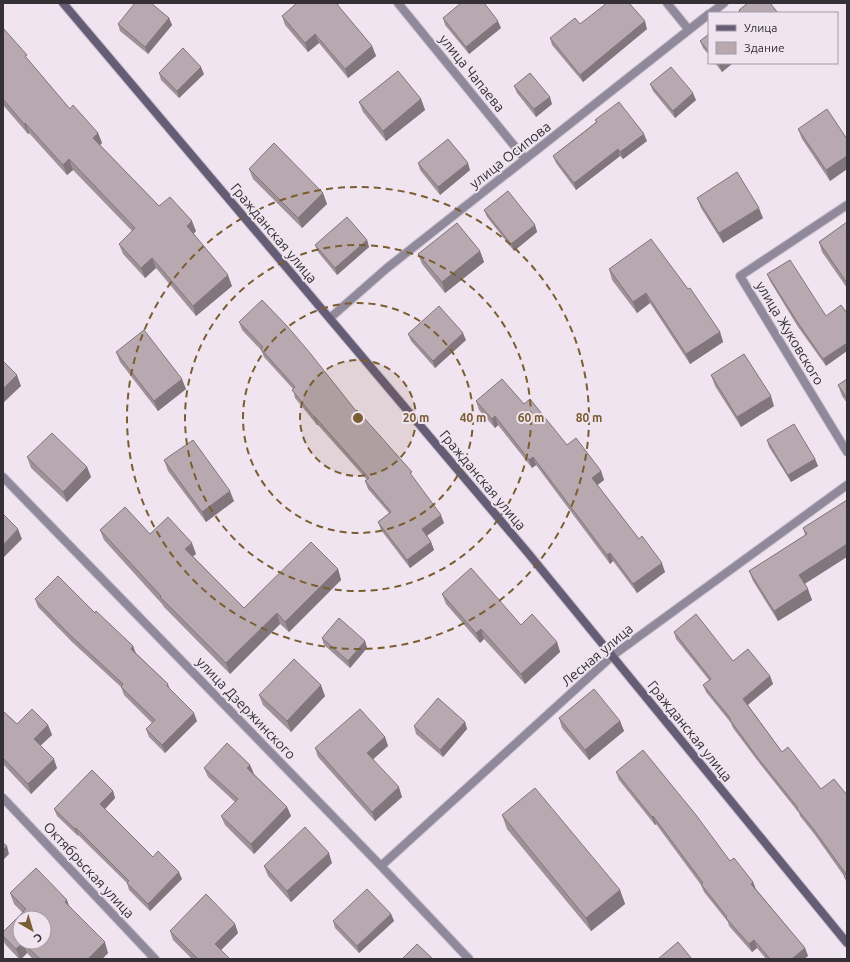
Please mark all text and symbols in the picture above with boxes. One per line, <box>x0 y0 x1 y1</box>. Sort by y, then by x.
legend <box>708 12 838 64</box>
text: Улица <box>744 21 777 34</box>
street label: улица Чапаева <box>436 31 508 115</box>
text: Здание <box>744 41 785 54</box>
street label: улица Осипова <box>466 118 554 192</box>
street label: Гражданская улица <box>228 180 320 286</box>
street label: улица Жуковского <box>753 278 827 388</box>
centre of rings <box>351 411 365 425</box>
text: 20 m <box>403 411 429 424</box>
text: 40 m <box>460 411 486 424</box>
text: 60 m <box>518 411 544 424</box>
text: 80 m <box>576 411 602 424</box>
street label: Гражданская улица <box>437 427 529 533</box>
street label: Лесная улица <box>558 620 636 690</box>
street label: улица Дзержинского <box>193 654 299 762</box>
street label: Гражданская улица <box>644 677 736 785</box>
street label: Октябрьская улица <box>40 819 138 921</box>
north arrow <box>12 910 52 950</box>
text: С <box>32 931 45 945</box>

